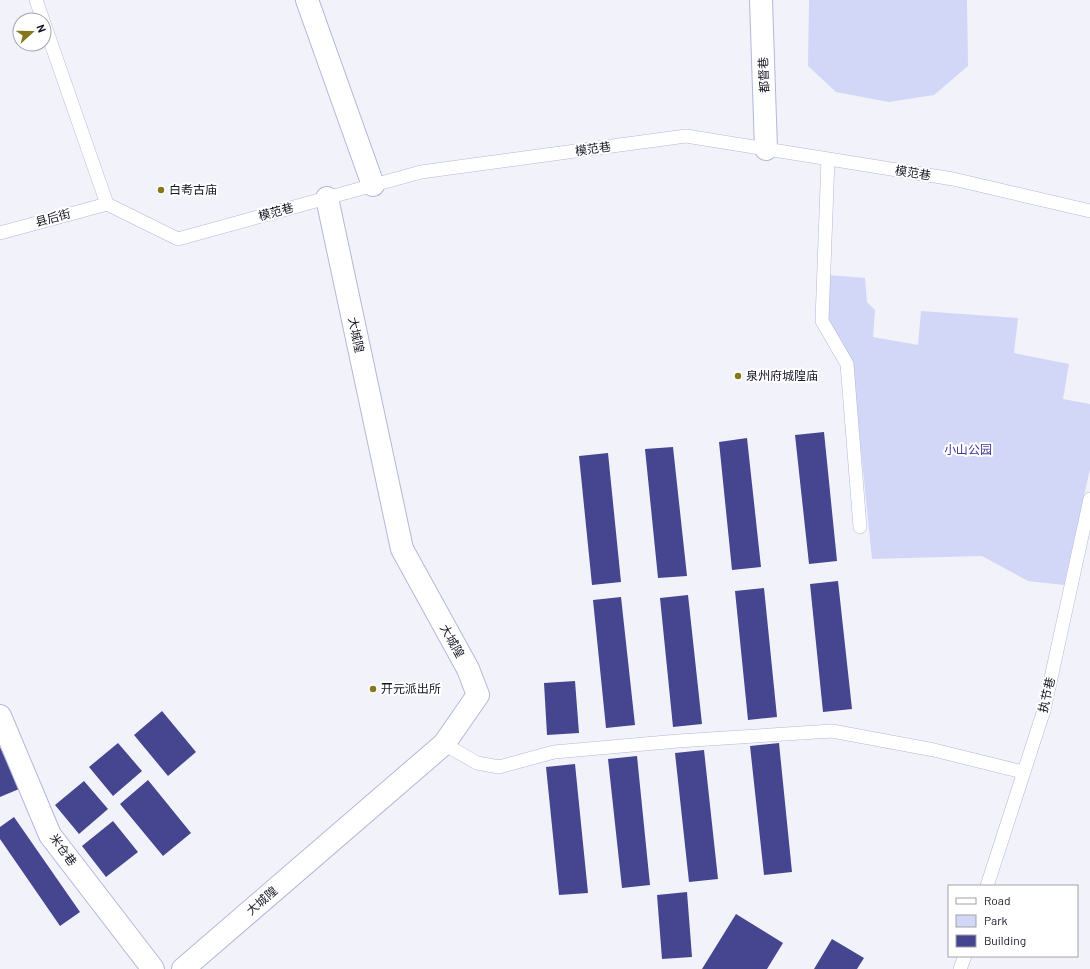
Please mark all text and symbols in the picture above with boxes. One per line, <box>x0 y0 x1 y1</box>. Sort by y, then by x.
north arrow <box>12 12 52 52</box>
text: N <box>34 22 49 34</box>
street label: 都督巷 <box>755 57 771 93</box>
street label: 模范巷 <box>574 139 612 157</box>
street label: 模范巷 <box>894 162 932 182</box>
place label: 白耇古庙 <box>169 182 217 196</box>
marker: 白耇古庙 <box>156 185 166 195</box>
street label: 模范巷 <box>257 200 295 222</box>
street label: 县后街 <box>34 206 72 228</box>
street label: 大城隍 <box>346 316 368 354</box>
place label: 泉州府城隍庙 <box>746 368 818 382</box>
marker: 泉州府城隍庙 <box>733 371 743 381</box>
park label: 小山公园 <box>944 442 992 456</box>
street label: 大城隍 <box>438 621 468 660</box>
street label: 执节巷 <box>1035 676 1057 714</box>
place label: 开元派出所 <box>381 681 441 695</box>
marker: 开元派出所 <box>368 684 378 694</box>
street label: 米仓巷 <box>48 831 80 868</box>
street label: 大城隍 <box>243 883 280 917</box>
legend <box>948 885 1078 957</box>
text: Road <box>984 893 1011 907</box>
text: Park <box>984 913 1008 927</box>
text: Building <box>984 933 1026 947</box>

